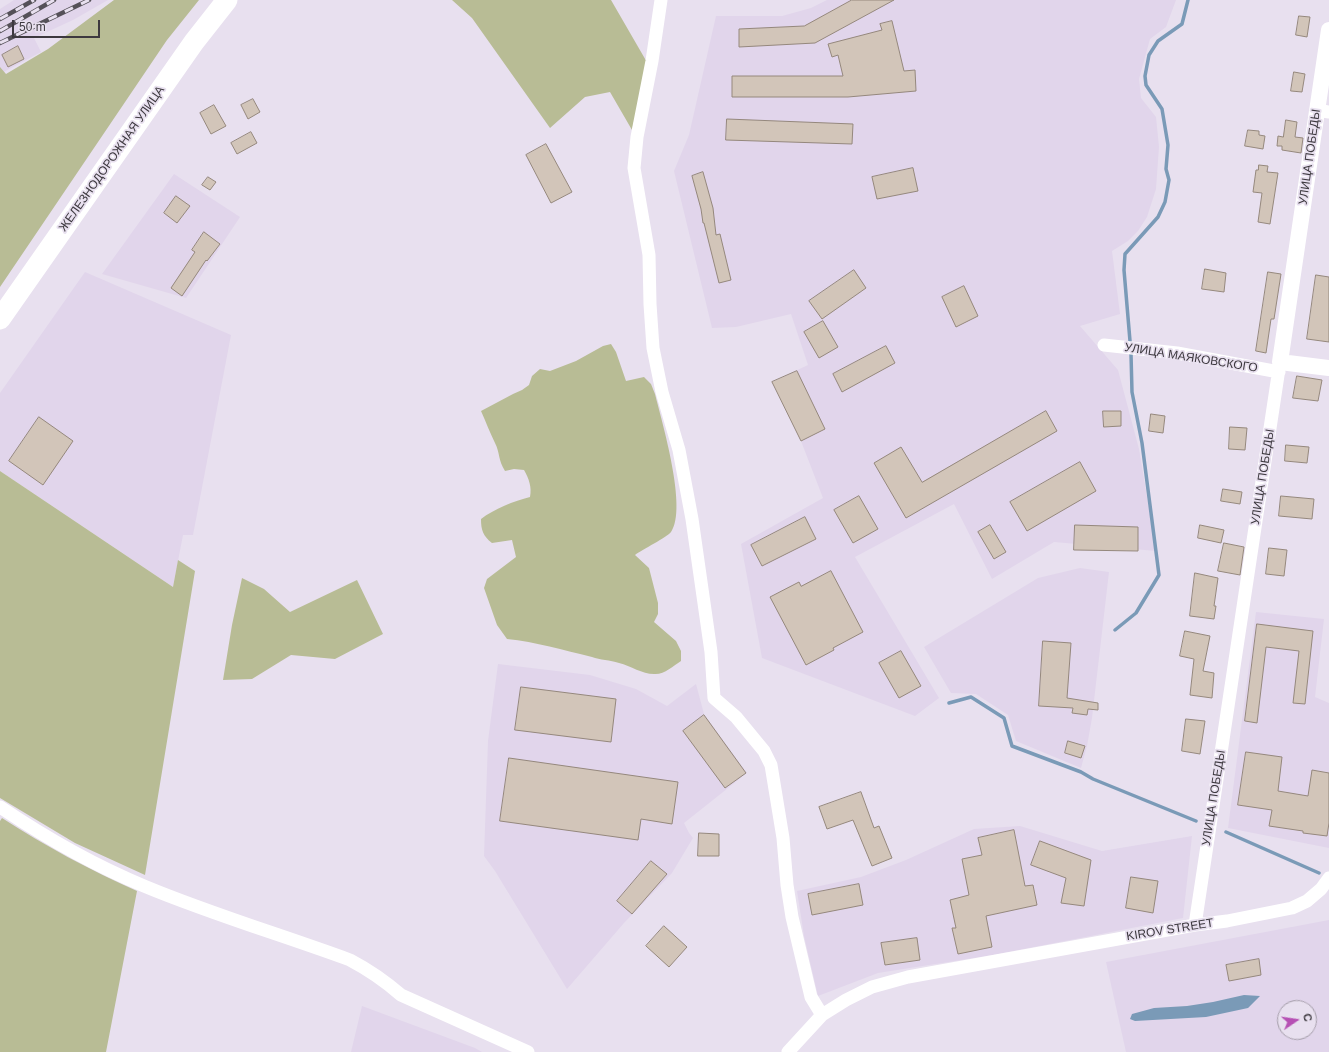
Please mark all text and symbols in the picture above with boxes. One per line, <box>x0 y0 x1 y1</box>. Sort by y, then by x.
scale bar <box>14 12 102 38</box>
text: 50 m <box>19 20 46 34</box>
street label: ЖЕЛЕЗНОДОРОЖНАЯ УЛИЦА <box>56 83 168 235</box>
street label: УЛИЦА ПОБЕДЫ <box>1296 108 1324 206</box>
street label: УЛИЦА МАЯКОВСКОГО <box>1123 340 1259 376</box>
street label: УЛИЦА ПОБЕДЫ <box>1248 428 1278 526</box>
street label: УЛИЦА ПОБЕДЫ <box>1199 749 1229 847</box>
street label: KIROV STREET <box>1125 916 1215 944</box>
north arrow <box>1277 1000 1317 1040</box>
text: С <box>1301 1012 1314 1023</box>

